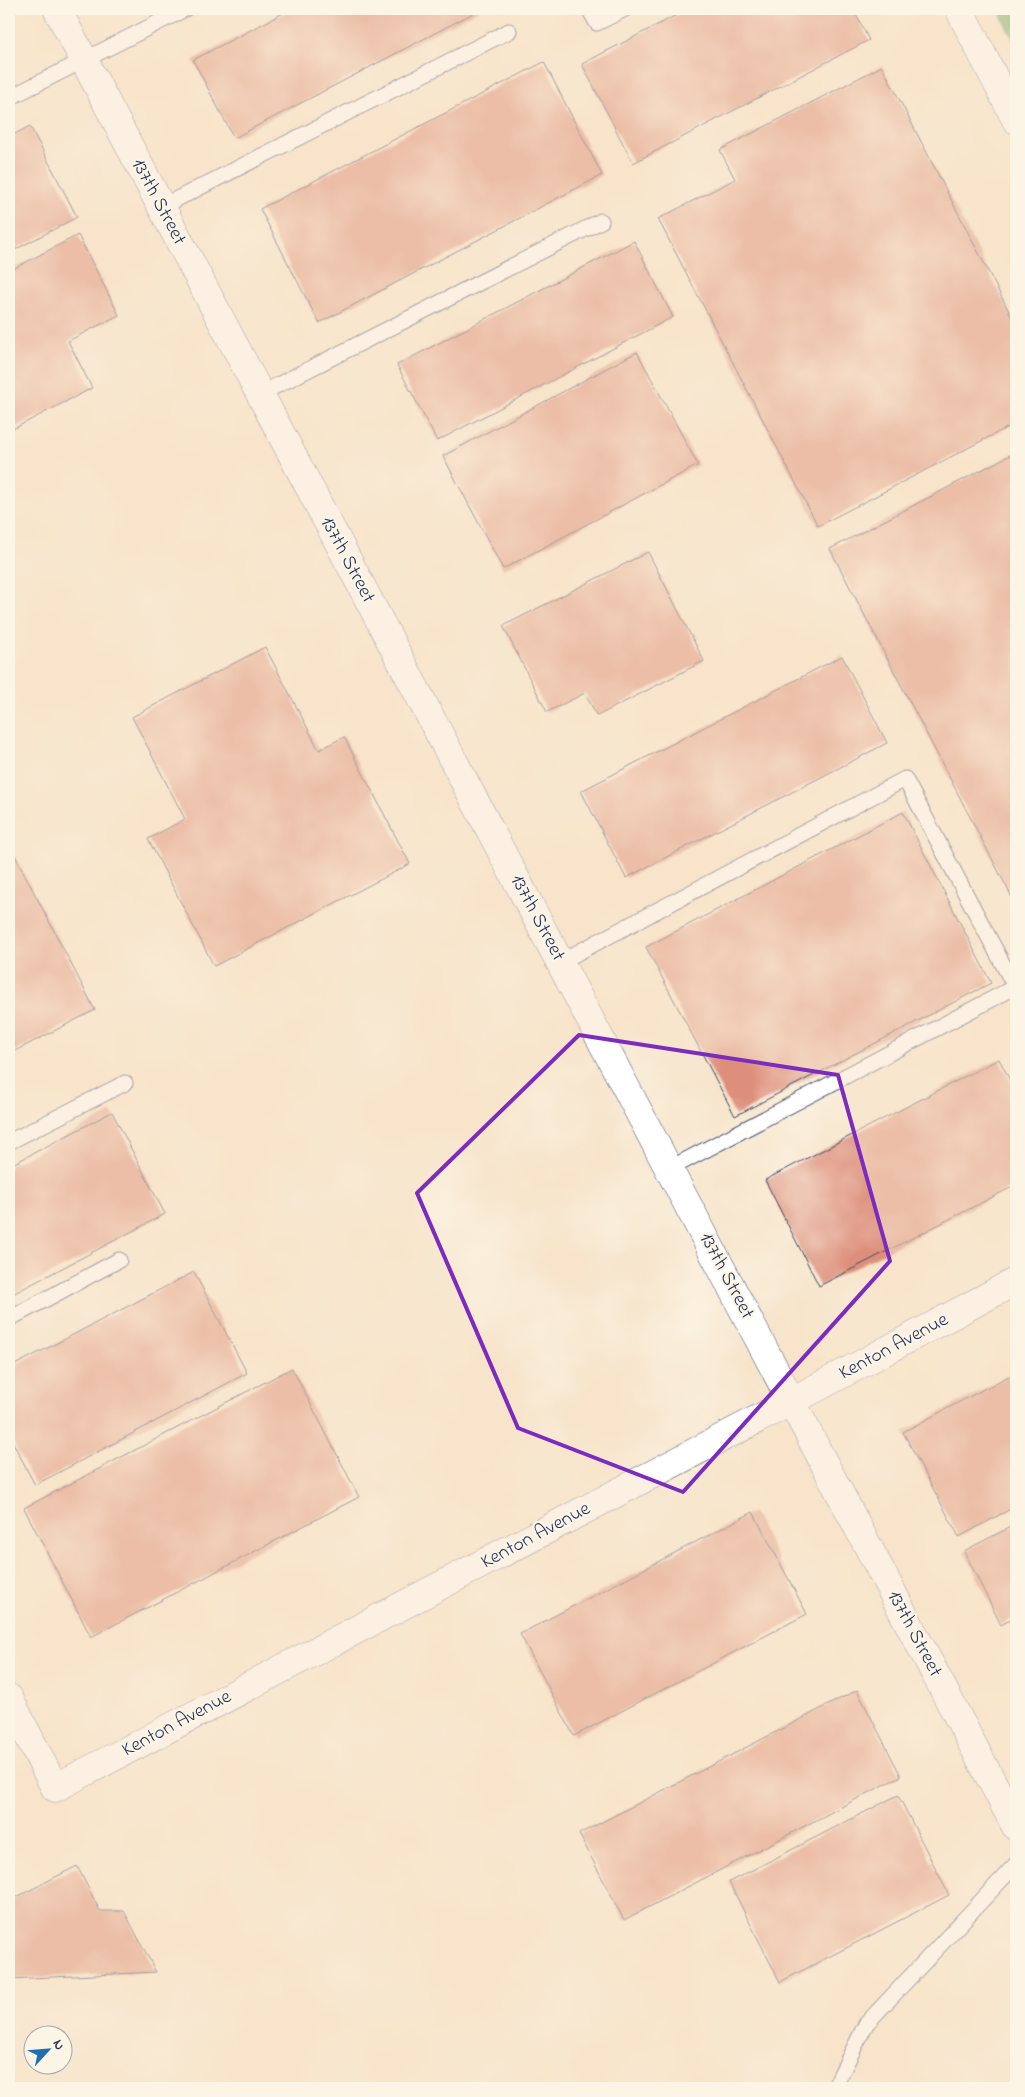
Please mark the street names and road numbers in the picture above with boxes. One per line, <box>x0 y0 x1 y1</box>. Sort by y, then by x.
street label: 137th Street <box>123 153 193 251</box>
street label: 137th Street <box>312 511 382 609</box>
street label: 137th Street <box>502 869 572 967</box>
street label: 137th Street <box>691 1227 761 1325</box>
street label: Kenton Avenue <box>834 1306 954 1388</box>
street label: Kenton Avenue <box>476 1495 596 1577</box>
street label: 137th Street <box>879 1585 949 1683</box>
street label: Kenton Avenue <box>117 1683 237 1765</box>

